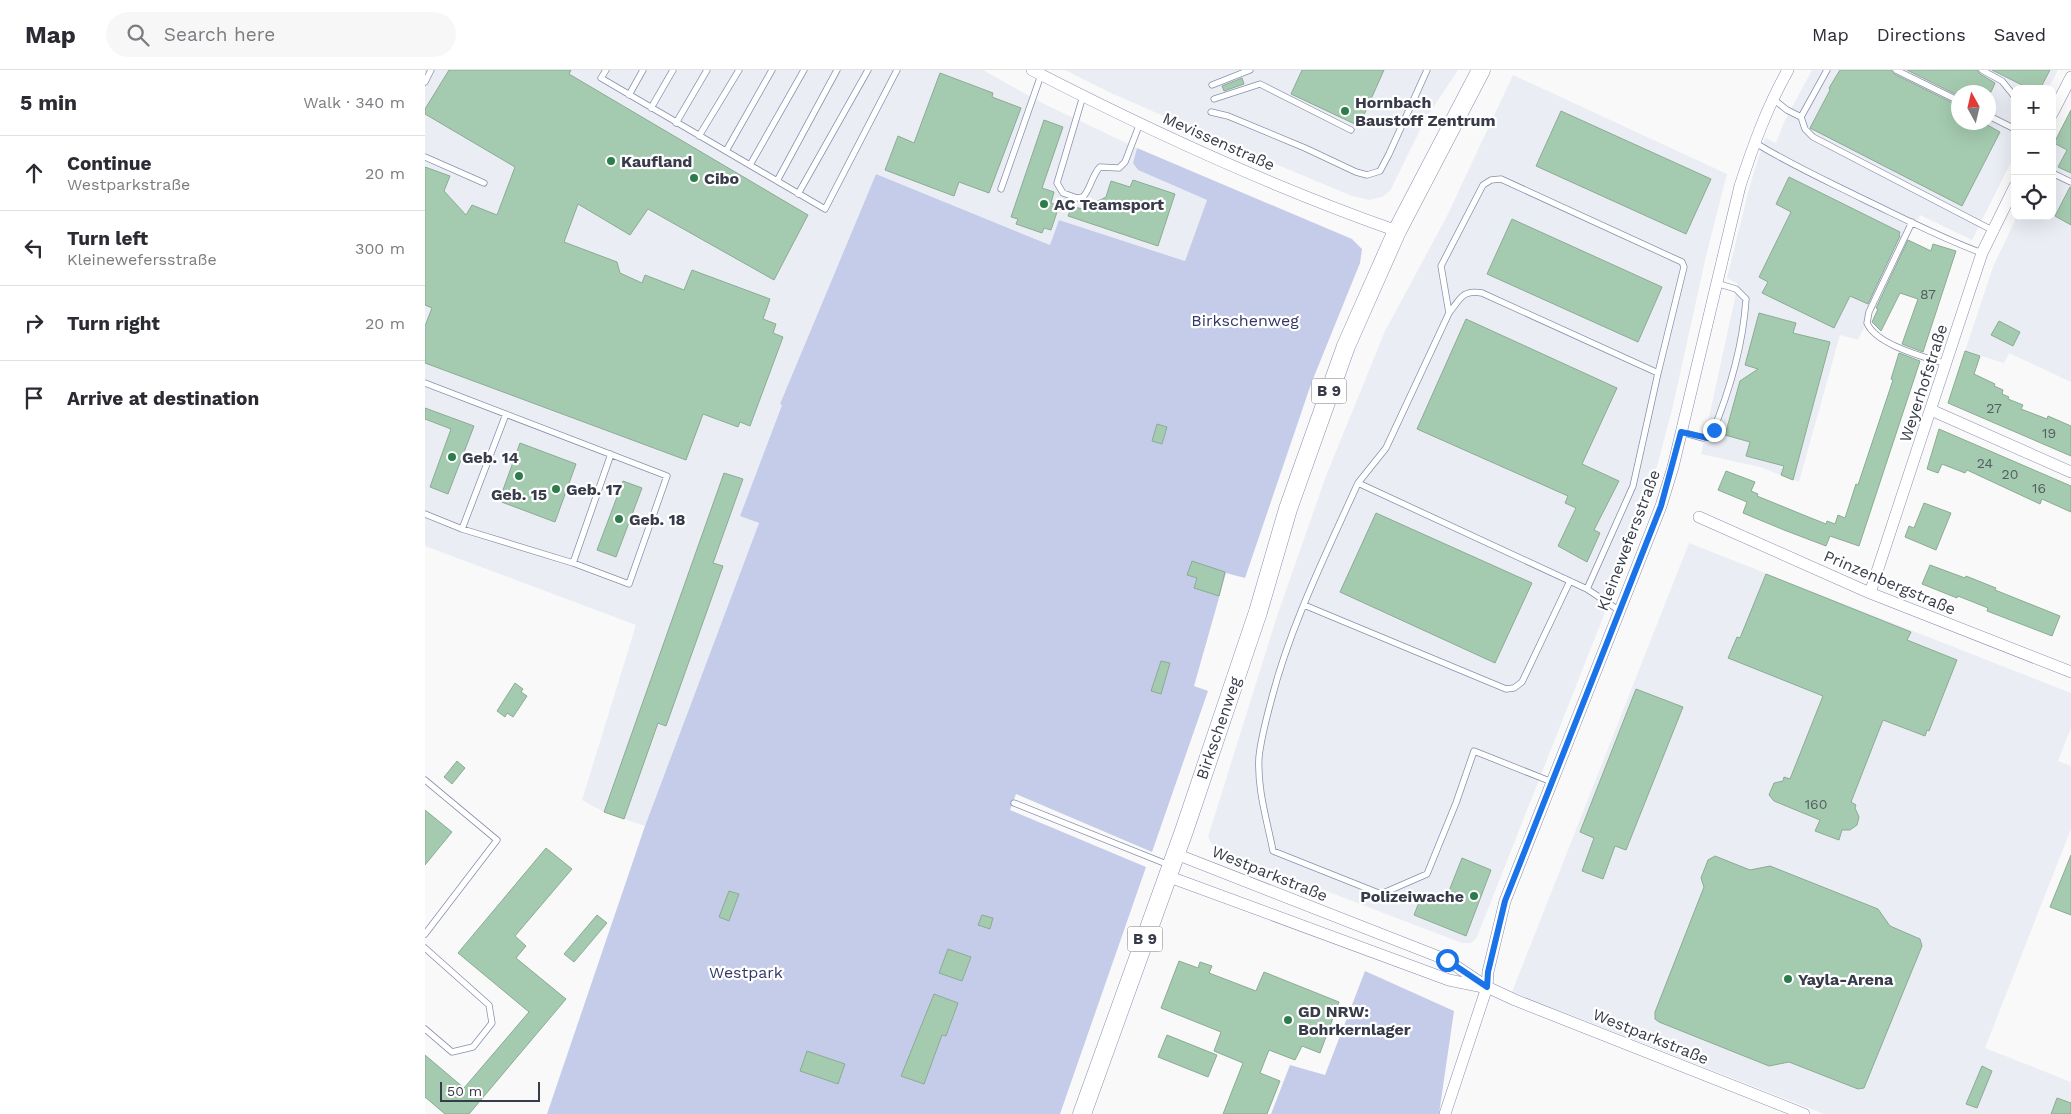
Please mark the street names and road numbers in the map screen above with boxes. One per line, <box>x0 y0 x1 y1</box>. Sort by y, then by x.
street label: Mevissenstraße <box>1160 108 1278 175</box>
street label: Weyerhofstraße <box>1895 322 1952 445</box>
road number: B 9 <box>1311 378 1347 404</box>
street label: Kleinewefersstraße <box>1593 467 1664 613</box>
street label: Prinzenbergstraße <box>1821 546 1959 619</box>
street label: Birkschenweg <box>1192 674 1245 782</box>
street label: Westparkstraße <box>1209 842 1331 905</box>
road number: B 9 <box>1127 926 1163 952</box>
street label: Westparkstraße <box>1590 1005 1712 1068</box>

